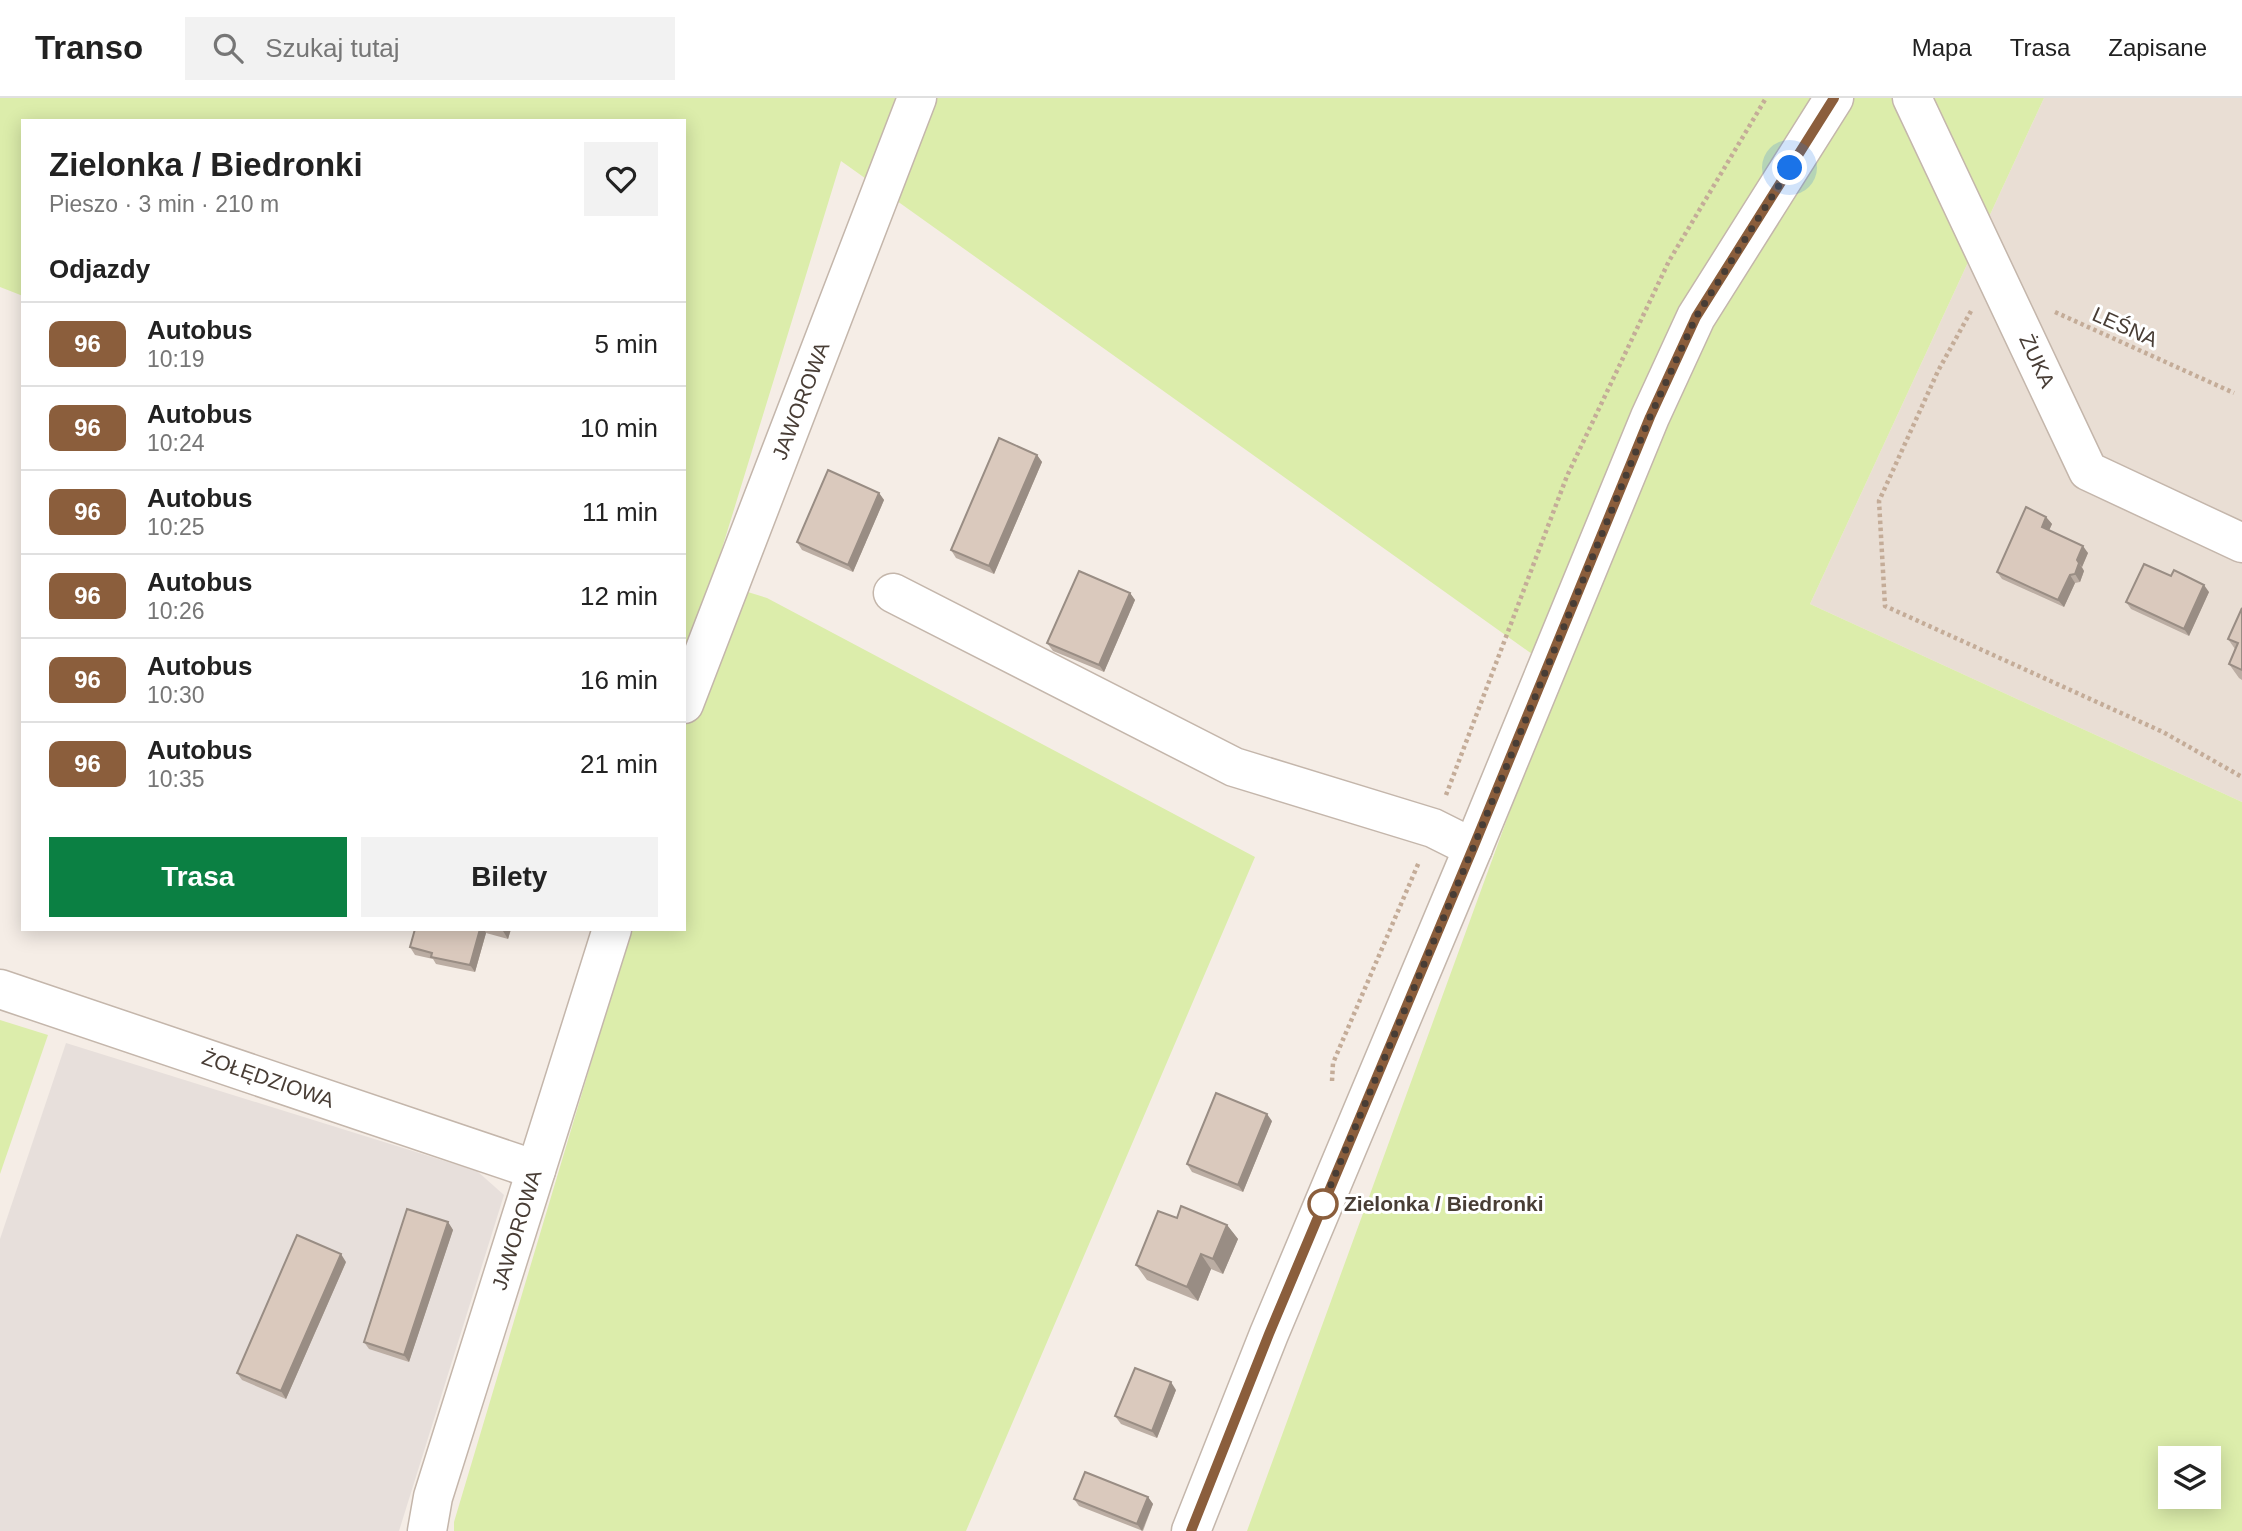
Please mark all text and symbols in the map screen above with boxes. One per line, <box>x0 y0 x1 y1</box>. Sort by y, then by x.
search box <box>185 17 675 80</box>
text: Transo <box>35 29 143 66</box>
icon: search <box>209 29 247 67</box>
text: Szukaj tutaj <box>265 33 400 63</box>
text: Mapa <box>1912 34 1972 61</box>
text: Trasa <box>2010 34 2070 61</box>
text: Zapisane <box>2108 34 2207 61</box>
button: heart <box>584 142 658 216</box>
text: Zielonka / Biedronki <box>49 146 363 183</box>
your location <box>1772 150 1807 185</box>
text: Pieszo · 3 min · 210 m <box>49 191 279 217</box>
text: Odjazdy <box>49 254 150 284</box>
street label: LEŚNA <box>2089 302 2161 351</box>
text: Autobus <box>147 315 252 345</box>
text: 5 min <box>594 329 658 359</box>
text: 96 <box>74 330 101 357</box>
street label: ŻUKA <box>2015 331 2060 391</box>
street label: JAWOROWA <box>767 339 834 463</box>
text: 10:19 <box>147 346 205 372</box>
text: Autobus <box>147 399 252 429</box>
text: 10 min <box>580 413 658 443</box>
text: 96 <box>74 414 101 441</box>
text: 10:24 <box>147 430 205 456</box>
text: Autobus <box>147 483 252 513</box>
text: 11 min <box>582 497 658 527</box>
text: 96 <box>74 498 101 525</box>
text: 10:25 <box>147 514 205 540</box>
text: Autobus <box>147 567 252 597</box>
text: 12 min <box>580 581 658 611</box>
text: 96 <box>74 582 101 609</box>
text: 10:26 <box>147 598 205 624</box>
text: Autobus <box>147 651 252 681</box>
text: 16 min <box>580 665 658 695</box>
text: 96 <box>74 666 101 693</box>
text: 10:30 <box>147 682 205 708</box>
text: Autobus <box>147 735 252 765</box>
text: 21 min <box>580 749 658 779</box>
text: 96 <box>74 750 101 777</box>
text: 10:35 <box>147 766 205 792</box>
button: Trasa <box>49 837 347 917</box>
button: Bilety <box>361 837 658 917</box>
street label: ŻOŁĘDZIOWA <box>199 1045 337 1112</box>
street label: JAWOROWA <box>487 1167 546 1293</box>
marker: Zielonka / Biedronki <box>1308 1189 1338 1219</box>
place label: Zielonka / Biedronki <box>1344 1192 1544 1215</box>
map controls <box>2158 1446 2221 1509</box>
button: layers <box>2158 1446 2221 1509</box>

